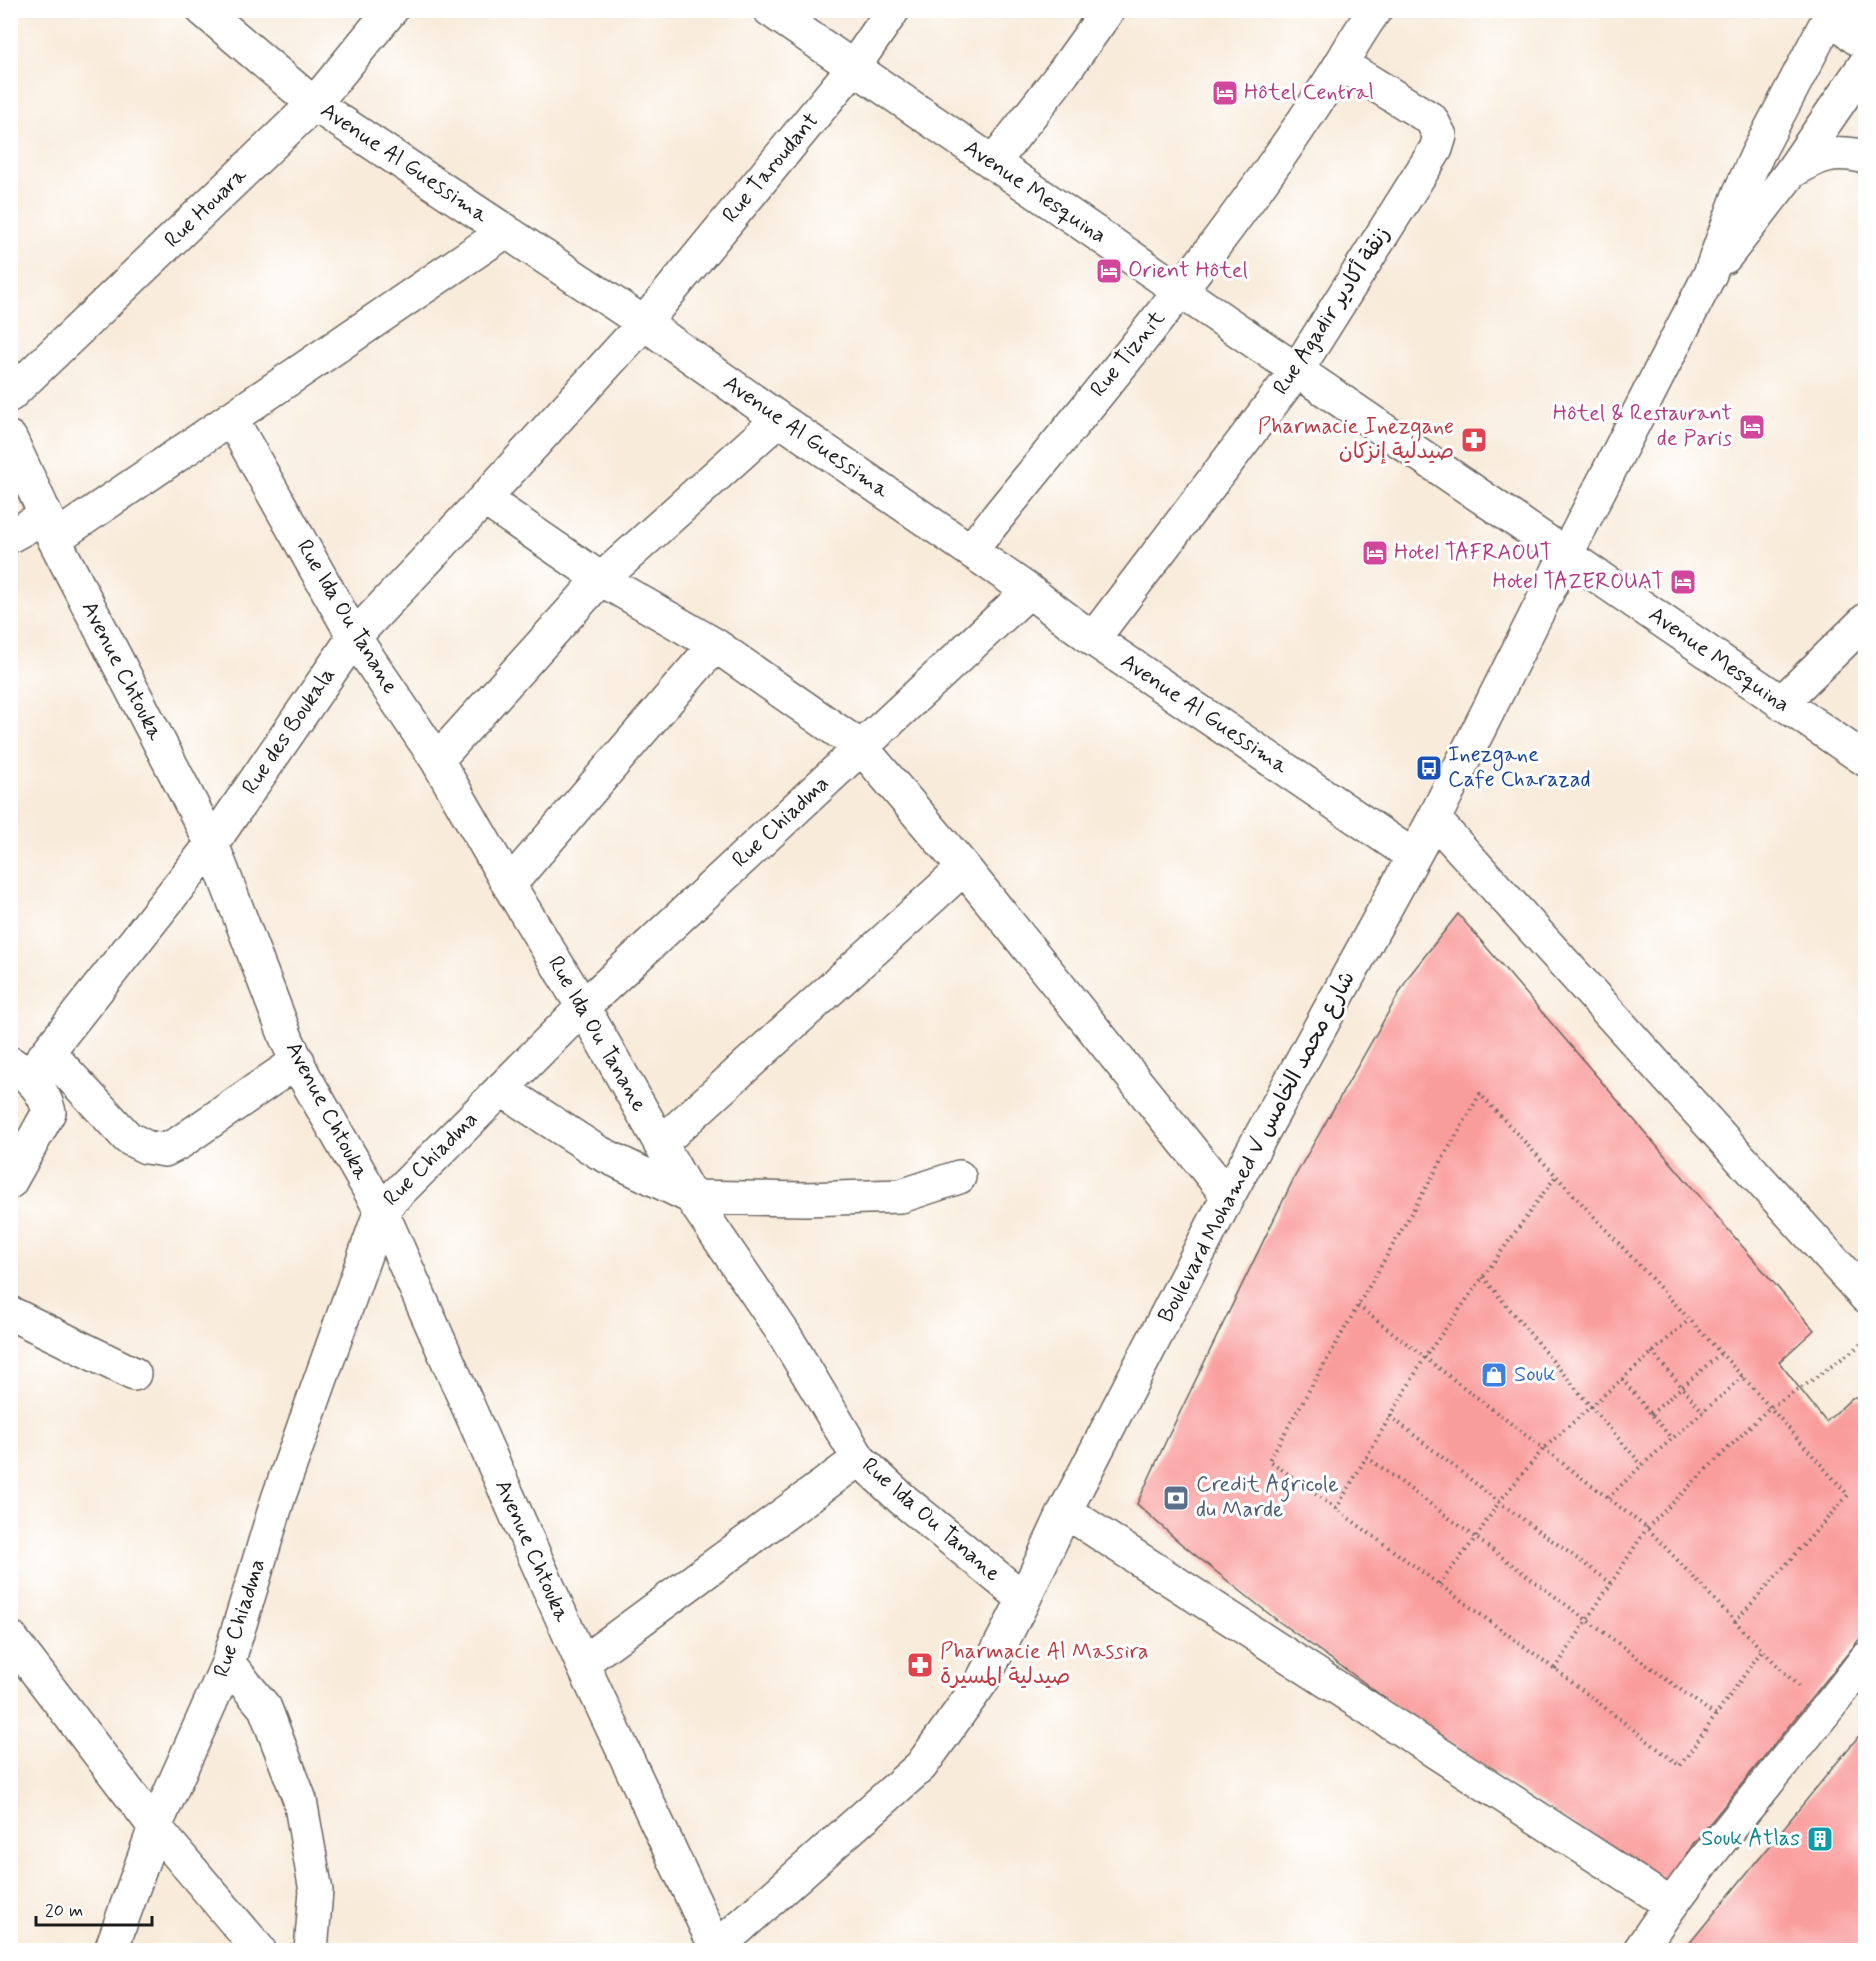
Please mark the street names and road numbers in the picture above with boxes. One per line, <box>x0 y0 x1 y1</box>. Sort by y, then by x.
street label: Avenue Al Guessima <box>315 97 494 230</box>
street label: Rue Taroudant <box>717 107 825 229</box>
street label: Avenue Mesquina <box>958 134 1112 250</box>
street label: Rue Houara <box>159 161 254 254</box>
street label: Rue Agadir زنقة أكادير <box>1266 221 1398 401</box>
street label: Rue Tiznit <box>1085 305 1171 403</box>
street label: Avenue Al Guessima <box>718 369 895 505</box>
street label: Rue Ida Ou Tanane <box>290 535 404 699</box>
street label: Avenue Chtouka <box>75 597 169 746</box>
street label: Avenue Mesquina <box>1643 601 1795 719</box>
street label: Avenue Al Guessima <box>1115 648 1294 781</box>
street label: Rue des Boukala <box>236 662 342 800</box>
street label: Rue Chiadma <box>727 770 835 874</box>
street label: Rue Ida Ou Tanane <box>541 951 653 1117</box>
street label: Boulevard Mohamed V شارع محمد الخامس <box>1152 966 1362 1328</box>
street label: Avenue Chtouka <box>279 1037 376 1186</box>
street label: Rue Chiadma <box>378 1106 484 1212</box>
street label: Rue Ida Ou Tanane <box>856 1452 1006 1588</box>
street label: Avenue Chtouka <box>488 1476 576 1627</box>
street label: Rue Chiadma <box>208 1555 272 1681</box>

